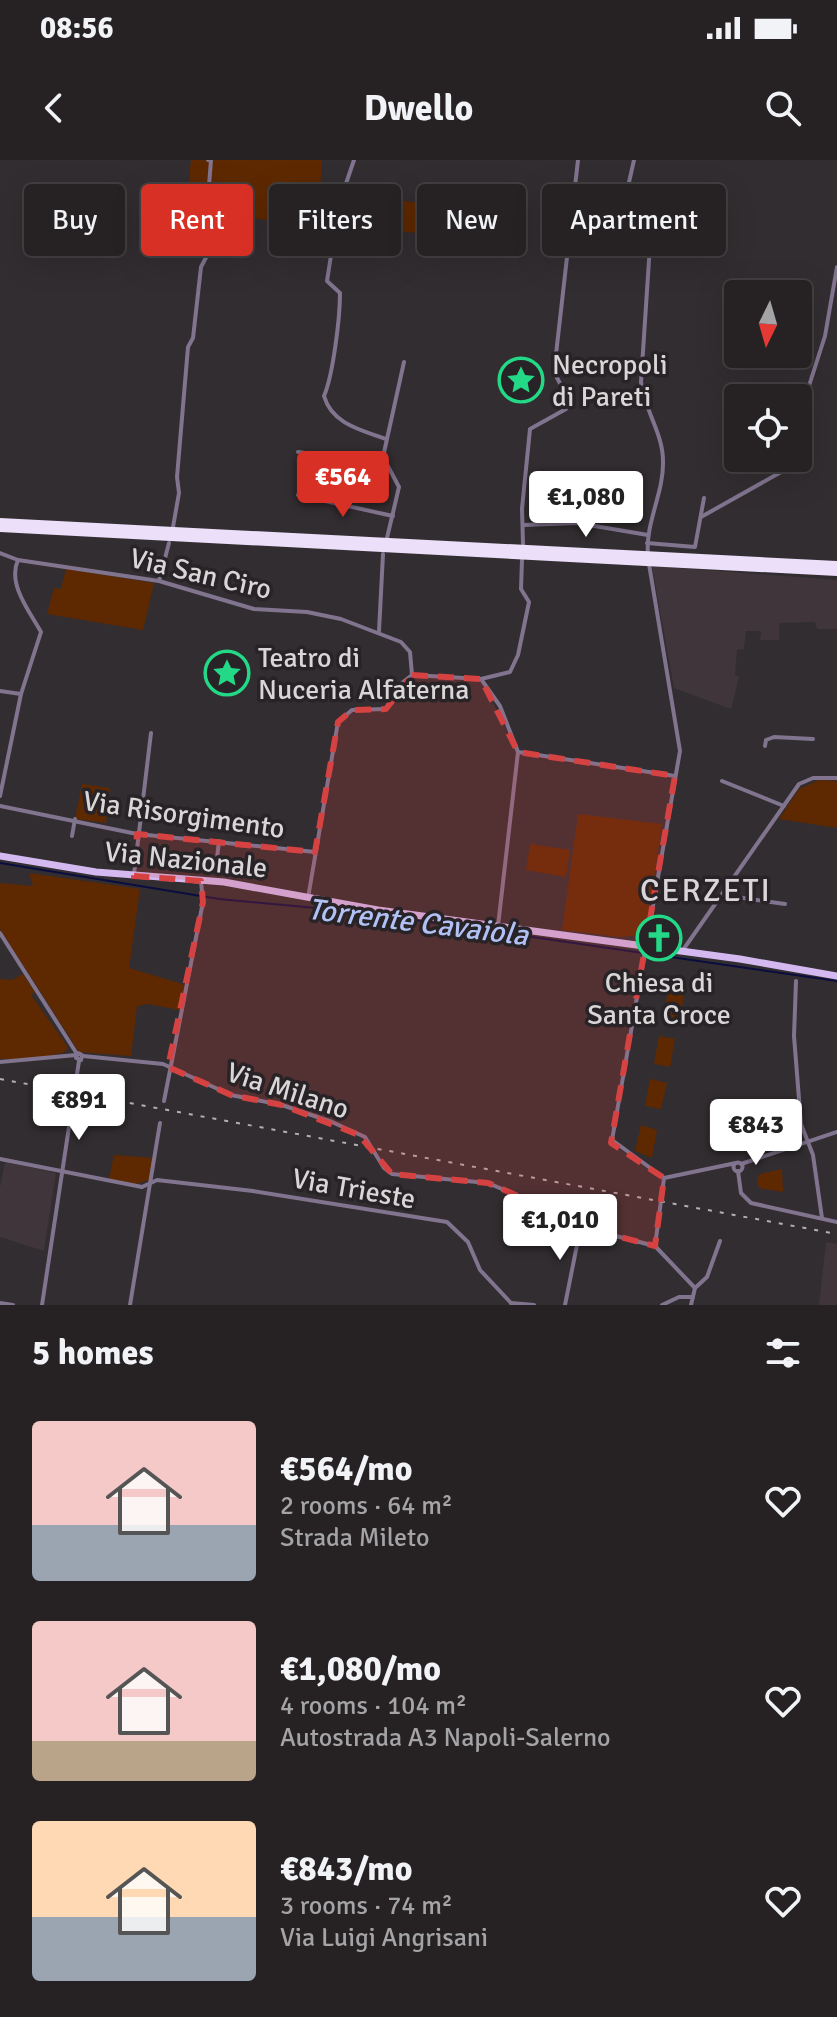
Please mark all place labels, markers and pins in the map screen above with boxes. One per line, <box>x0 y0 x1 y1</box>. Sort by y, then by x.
place label: Necropoli di Pareti <box>552 348 668 414</box>
place icon: Necropoli di Pareti <box>497 356 545 404</box>
pin: €564 <box>296 451 390 519</box>
pin: €1,080 <box>521 471 651 539</box>
place label: Teatro di Nuceria Alfaterna <box>258 641 470 707</box>
place icon: Teatro di Nuceria Alfaterna <box>203 649 251 697</box>
church icon: Chiesa di Santa Croce <box>635 914 683 962</box>
place label: Chiesa di Santa Croce <box>587 966 731 1032</box>
pin: €891 <box>32 1074 126 1142</box>
pin: €843 <box>709 1099 803 1167</box>
pin: €1,010 <box>495 1194 625 1262</box>

